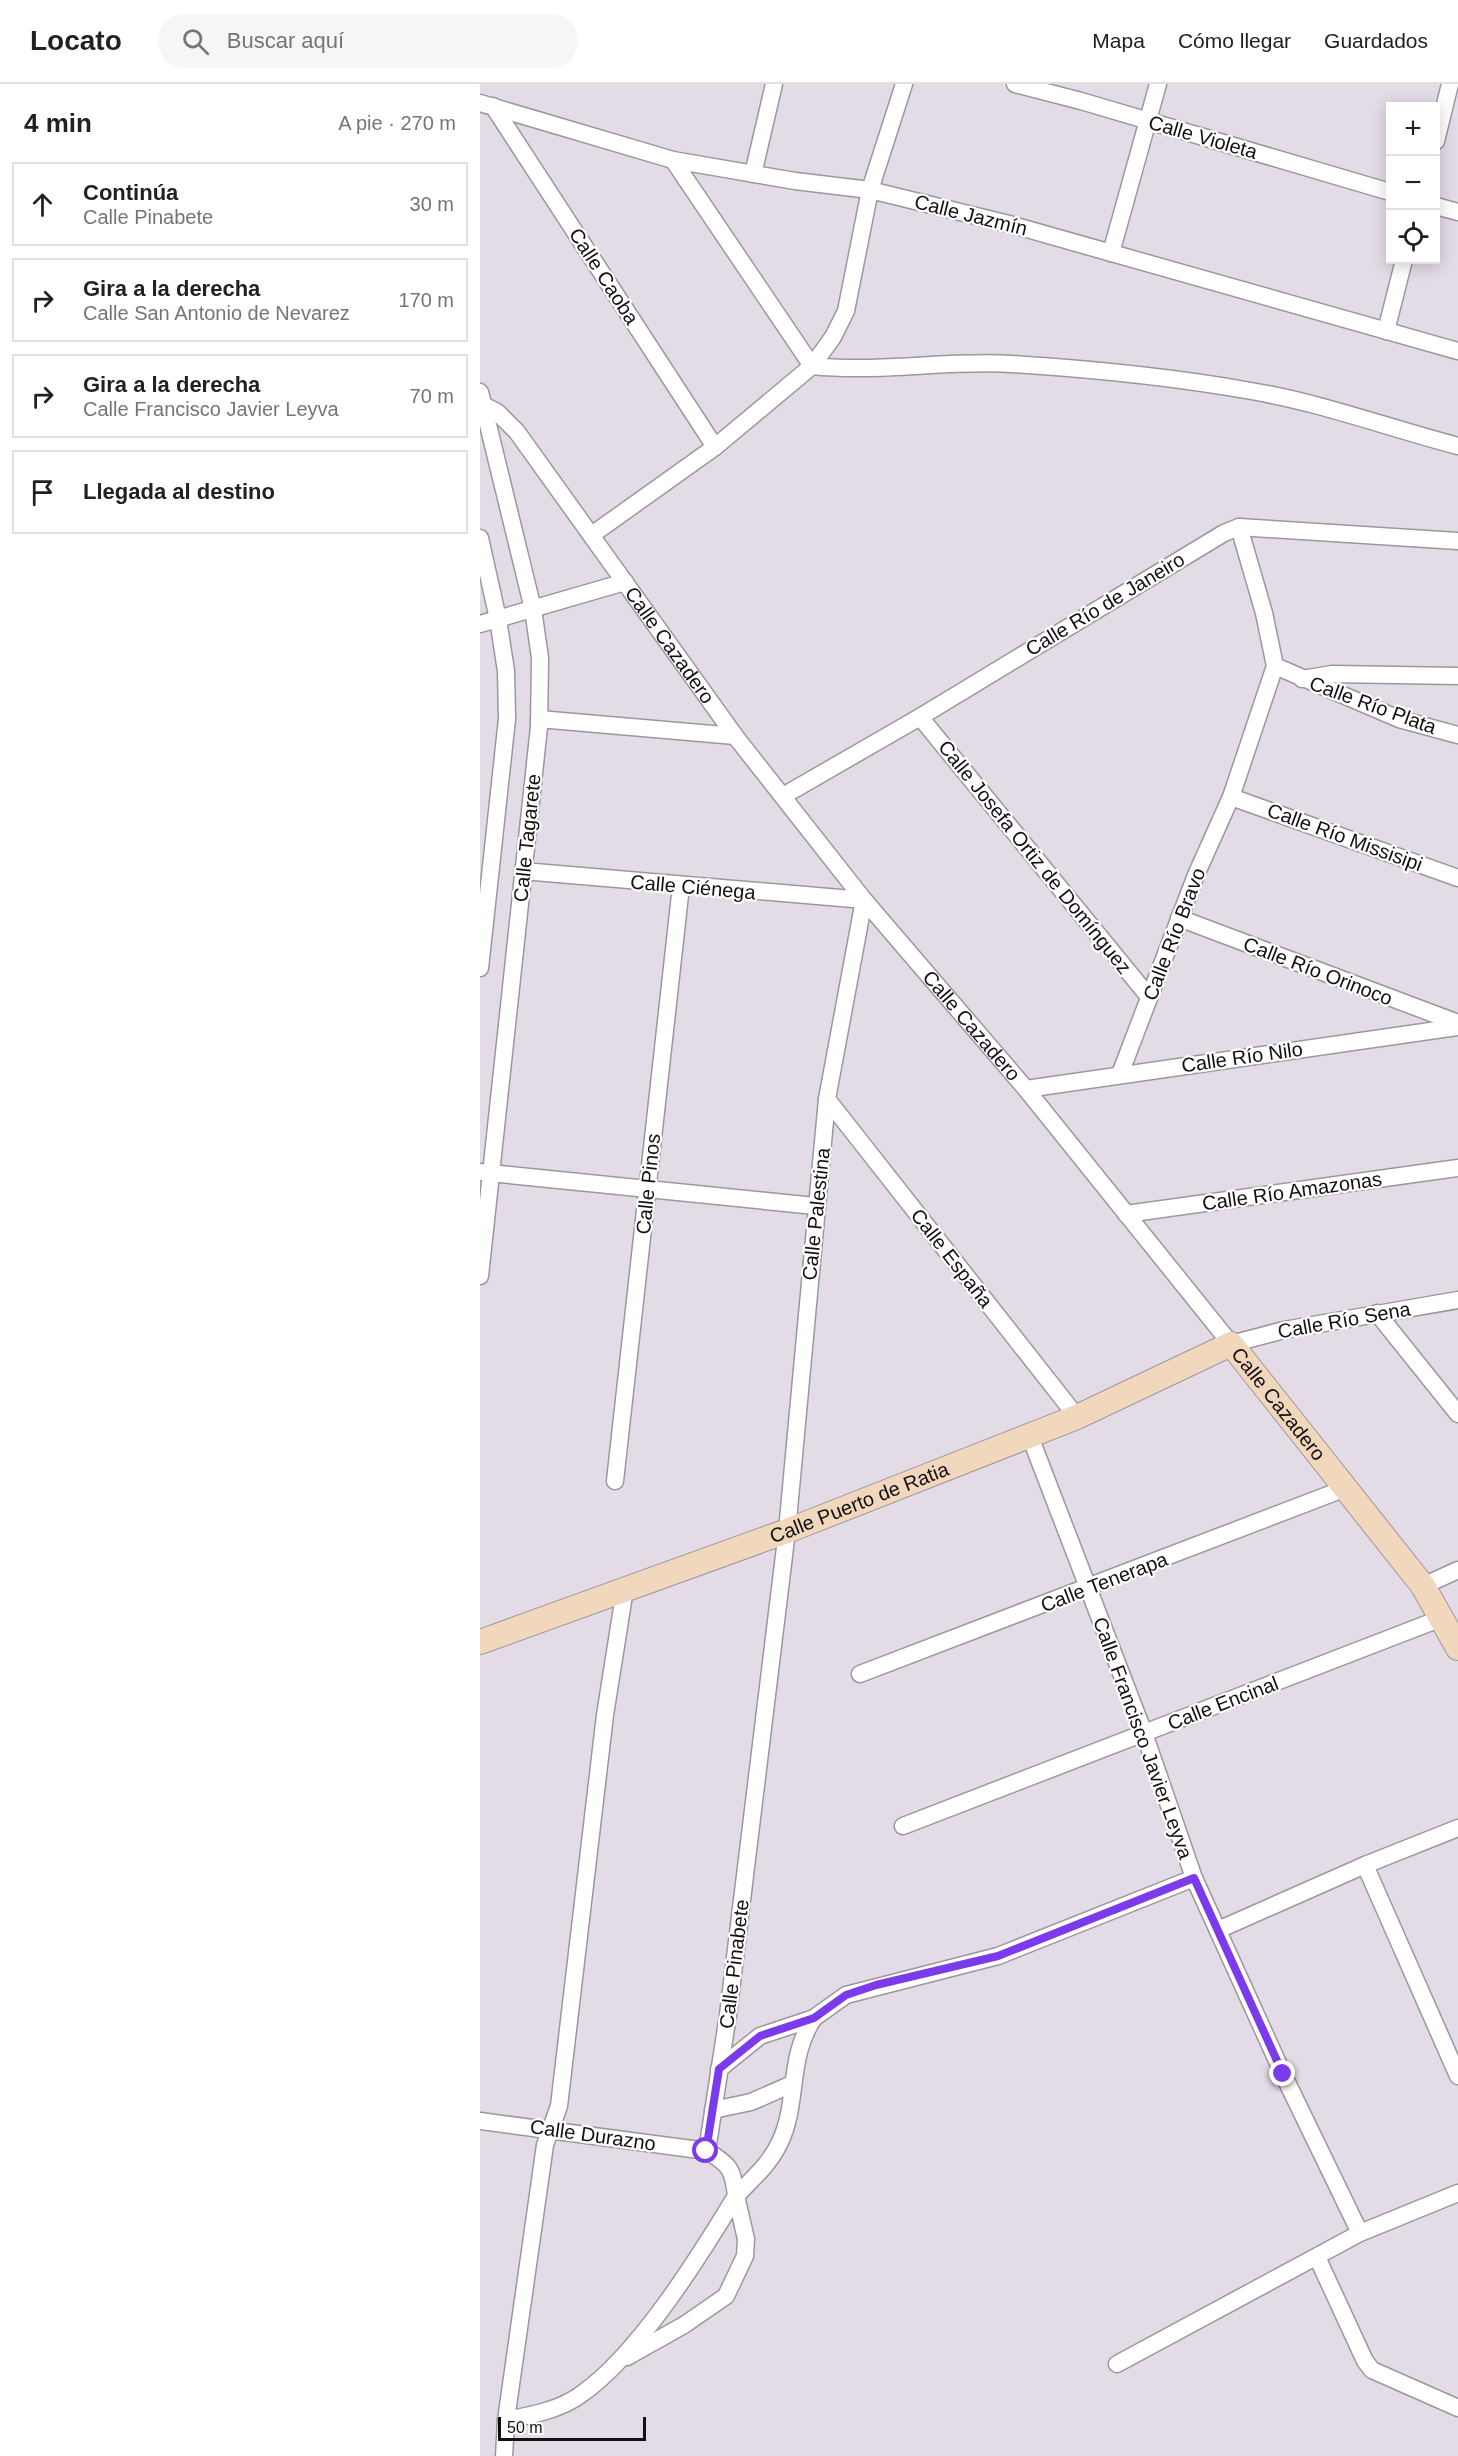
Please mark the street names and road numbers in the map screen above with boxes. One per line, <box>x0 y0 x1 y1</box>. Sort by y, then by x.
street label: Calle Violeta <box>1146 111 1261 163</box>
street label: Calle Jazmín <box>912 190 1030 240</box>
street label: Calle Caoba <box>565 224 644 329</box>
street label: Calle Río de Janeiro <box>1022 548 1188 660</box>
street label: Calle Cazadero <box>621 583 719 708</box>
street label: Calle Río Plata <box>1307 672 1440 738</box>
street label: Calle Josefa Ortiz de Domínguez <box>934 736 1136 978</box>
street label: Calle Tagarete <box>509 773 545 903</box>
street label: Calle Río Missisipi <box>1264 799 1426 875</box>
street label: Calle Río Bravo <box>1139 865 1209 1003</box>
street label: Calle Ciénega <box>629 871 757 904</box>
street label: Calle Río Orinoco <box>1240 932 1396 1010</box>
street label: Calle Cazadero <box>918 966 1025 1085</box>
street label: Calle Río Nilo <box>1180 1038 1304 1076</box>
street label: Calle Pinos <box>632 1133 664 1235</box>
street label: Calle Palestina <box>798 1146 834 1281</box>
street label: Calle Río Amazonas <box>1201 1167 1383 1215</box>
street label: Calle España <box>907 1204 998 1312</box>
street label: Calle Río Sena <box>1276 1297 1413 1343</box>
street label: Calle Cazadero <box>1227 1343 1330 1465</box>
street label: Calle Puerto de Ratia <box>767 1457 953 1547</box>
street label: Calle Tenerapa <box>1037 1547 1171 1616</box>
street label: Calle Francisco Javier Leyva <box>1089 1614 1197 1863</box>
street label: Calle Encinal <box>1165 1672 1281 1734</box>
street label: Calle Pinabete <box>715 1898 753 2030</box>
street label: Calle Durazno <box>529 2115 657 2155</box>

